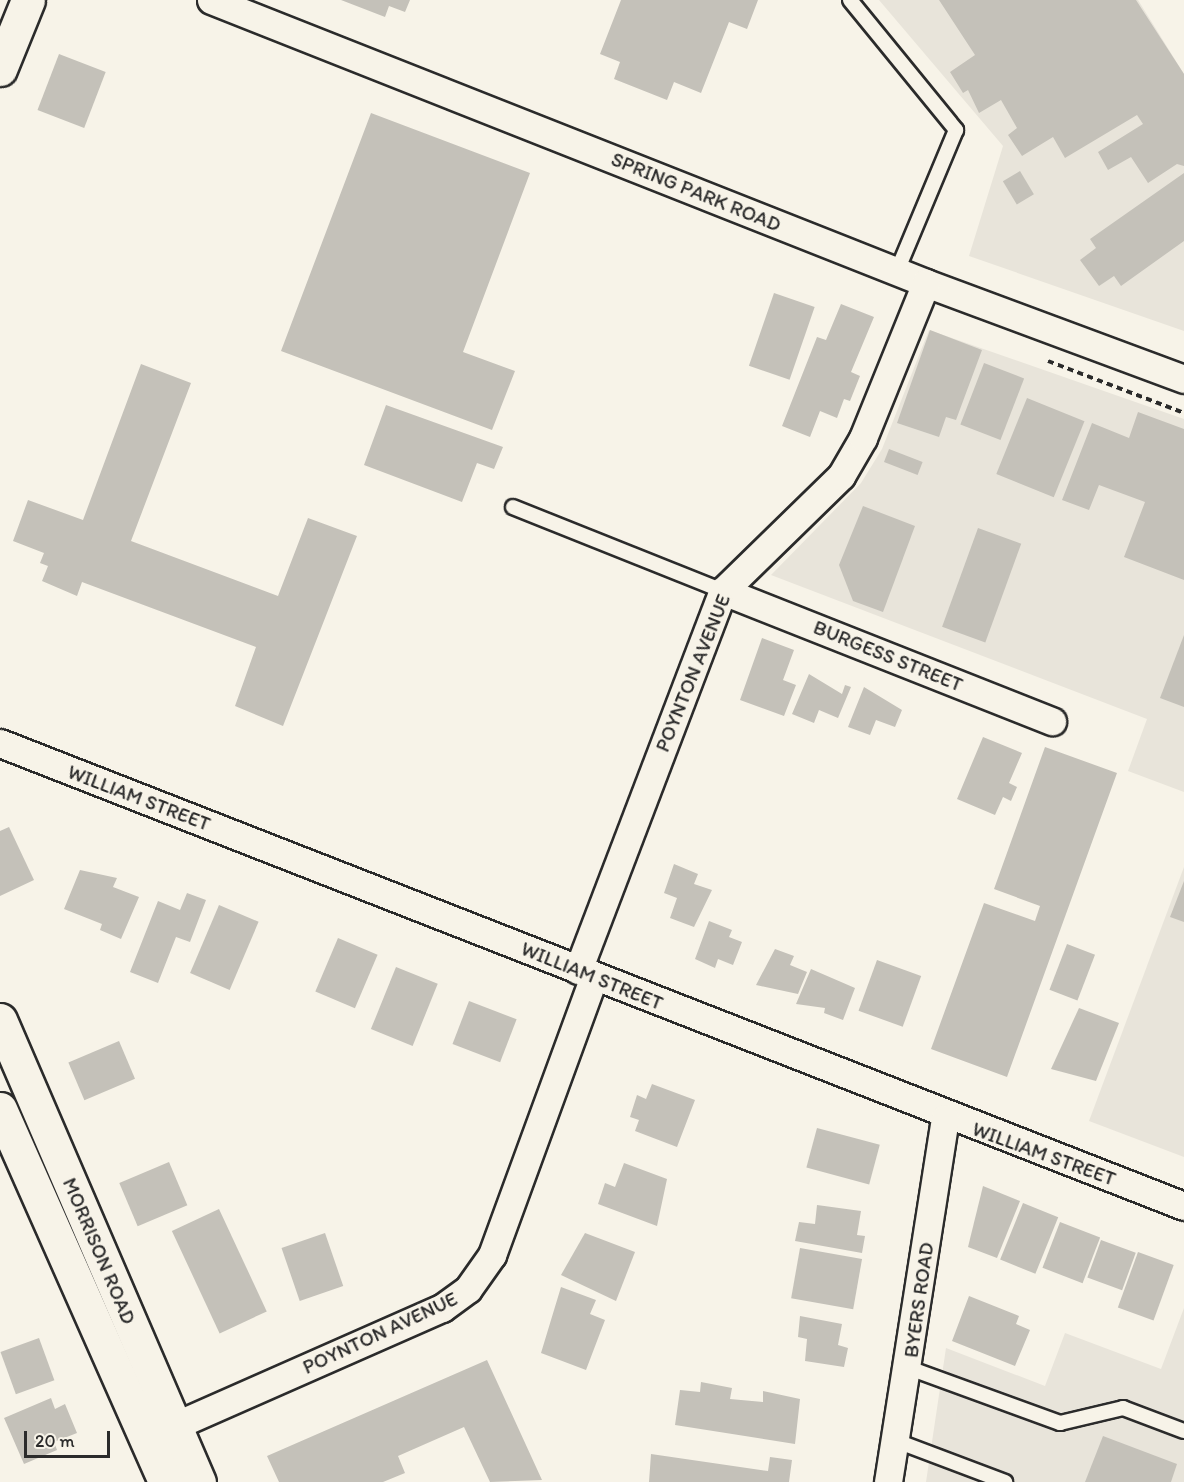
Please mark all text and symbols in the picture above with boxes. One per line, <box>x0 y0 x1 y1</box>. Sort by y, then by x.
street label: SPRING PARK ROAD <box>608 147 784 237</box>
street label: POYNTON AVENUE <box>651 591 735 755</box>
street label: BURGESS STREET <box>810 615 966 697</box>
street label: WILLIAM STREET <box>64 760 214 836</box>
street label: WILLIAM STREET <box>517 937 667 1015</box>
street label: WILLIAM STREET <box>969 1117 1119 1191</box>
street label: MORRISON ROAD <box>58 1175 140 1327</box>
street label: BYERS ROAD <box>899 1241 939 1359</box>
street label: POYNTON AVENUE <box>299 1287 461 1379</box>
scale bar <box>27 1419 112 1457</box>
text: 20 m <box>35 1430 75 1452</box>

